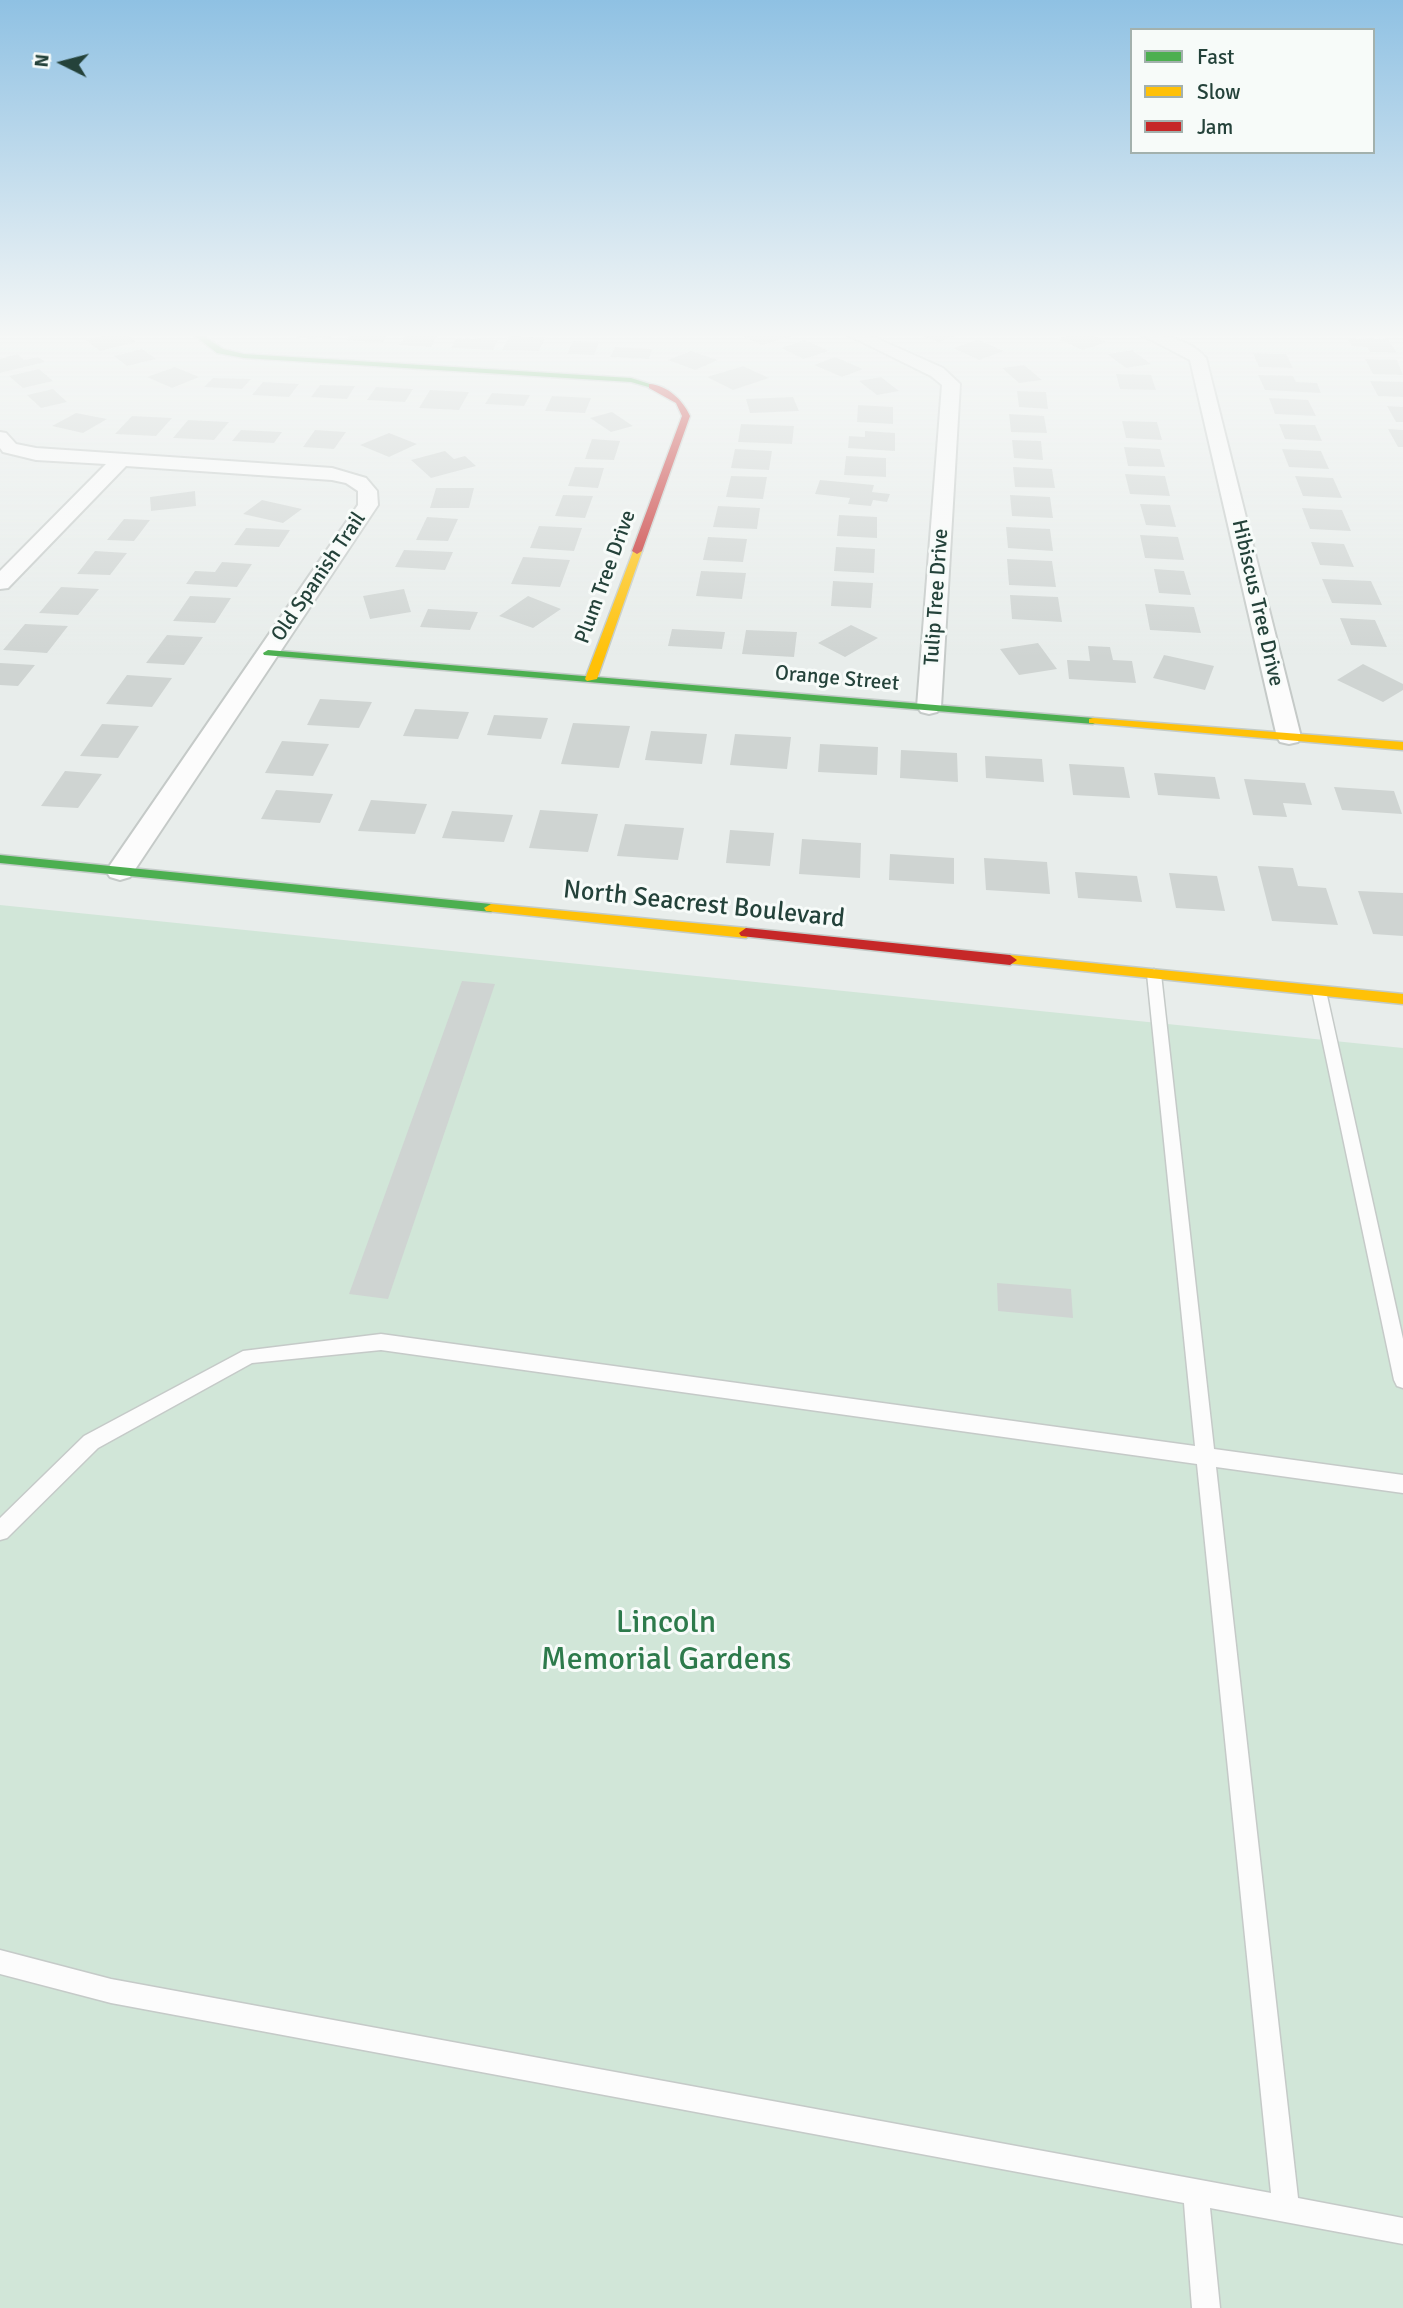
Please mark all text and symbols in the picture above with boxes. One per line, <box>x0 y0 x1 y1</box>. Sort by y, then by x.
north arrow <box>28 28 98 98</box>
legend <box>1130 28 1375 154</box>
text: Fast <box>1197 44 1234 70</box>
text: N <box>29 53 55 69</box>
text: Slow <box>1197 79 1241 105</box>
text: Jam <box>1197 114 1233 140</box>
street label: Old Spanish Trail <box>266 507 372 647</box>
street label: Plum Tree Drive <box>570 507 642 647</box>
street label: Hibiscus Tree Drive <box>1226 517 1288 689</box>
street label: Tulip Tree Drive <box>920 528 954 666</box>
street label: Orange Street <box>774 661 900 697</box>
street label: North Seacrest Boulevard <box>562 875 846 935</box>
park label: Lincoln Memorial Gardens <box>541 1605 791 1680</box>

